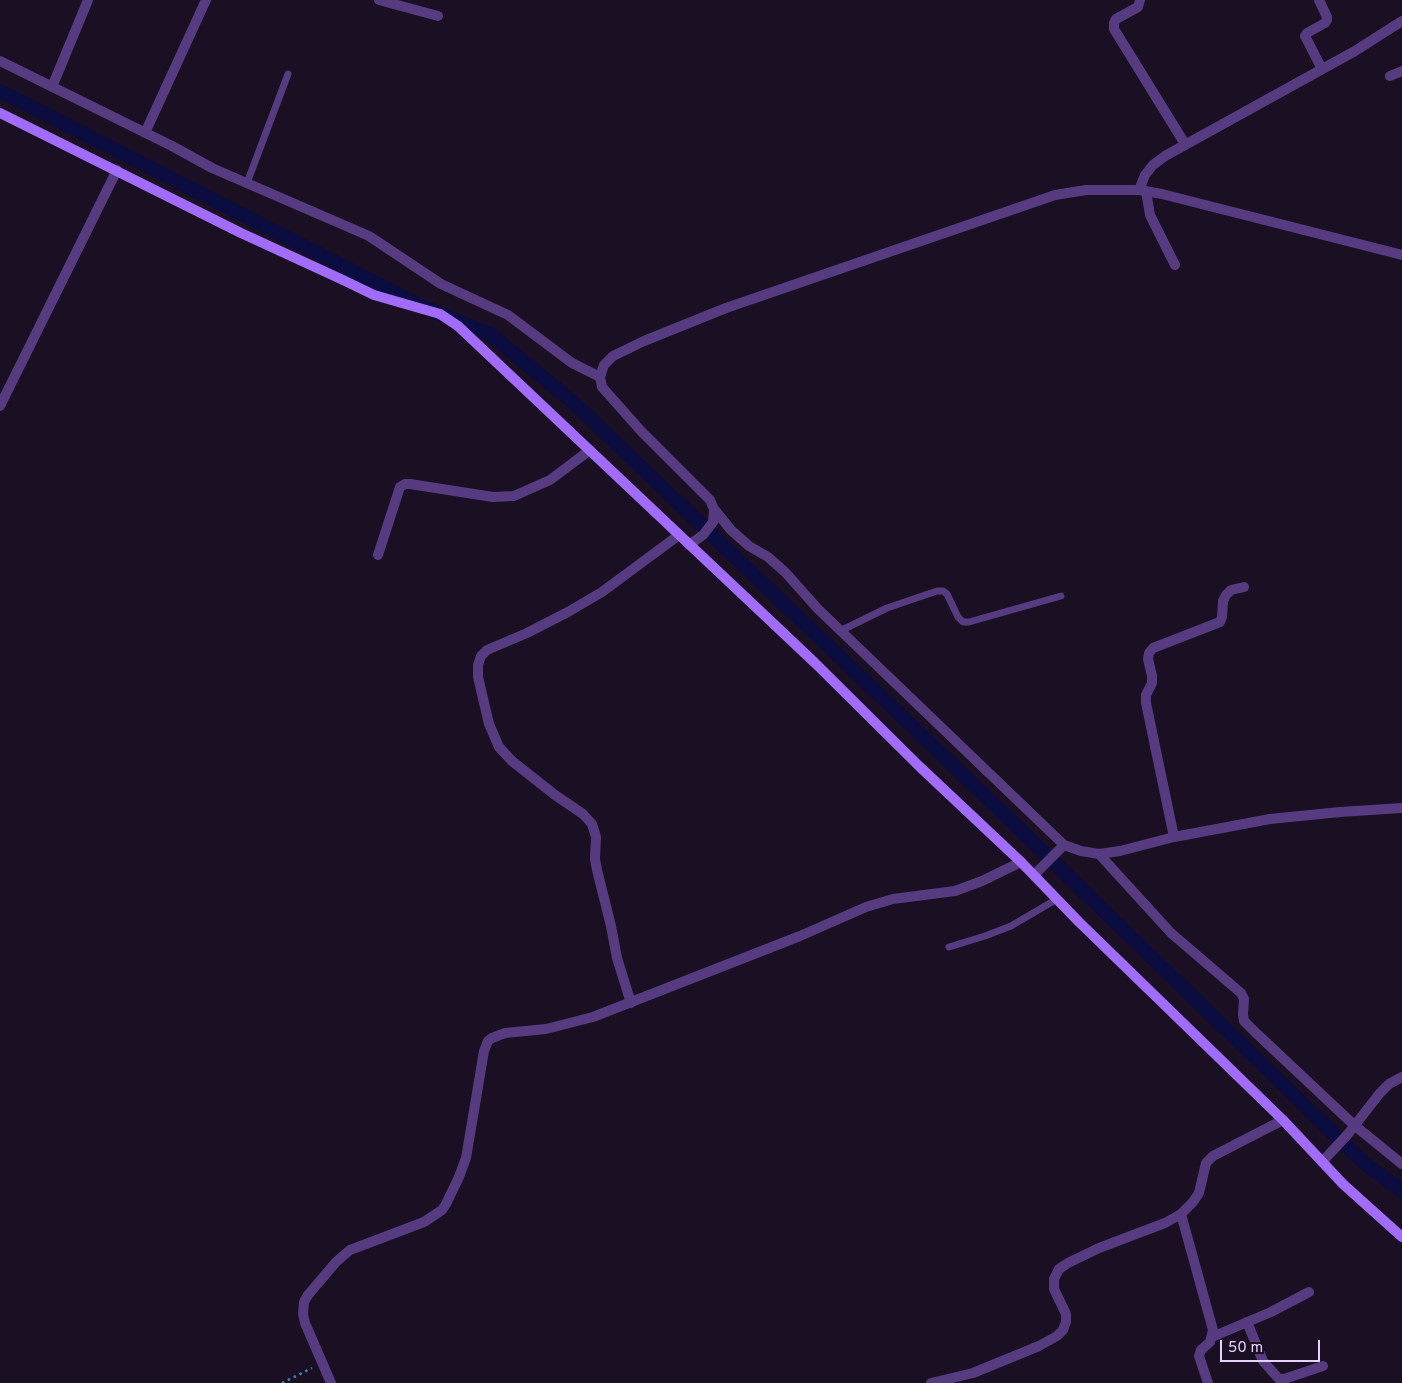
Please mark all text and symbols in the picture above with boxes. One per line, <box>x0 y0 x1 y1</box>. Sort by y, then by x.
scale bar <box>1222 1330 1322 1362</box>
text: 50 m <box>1228 1339 1263 1358</box>

